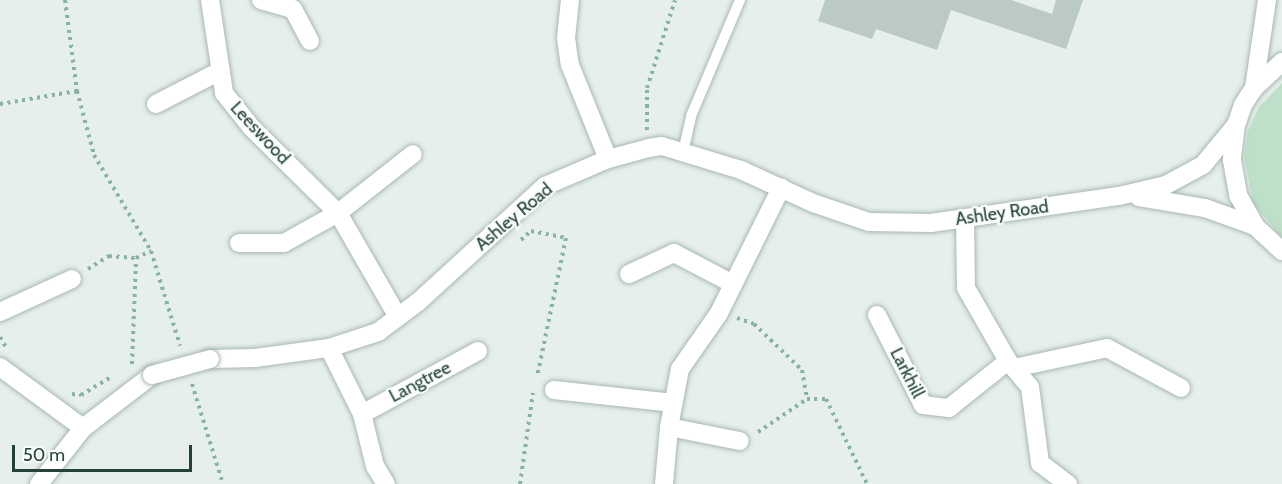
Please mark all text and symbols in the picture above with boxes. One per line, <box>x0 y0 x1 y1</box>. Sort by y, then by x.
street label: Leeswood <box>226 97 294 169</box>
street label: Ashley Road <box>471 179 557 255</box>
street label: Ashley Road <box>954 196 1050 230</box>
street label: Larkhill <box>885 344 929 402</box>
street label: Langtree <box>386 357 454 407</box>
scale bar <box>15 433 195 471</box>
text: 50 m <box>23 444 65 466</box>

